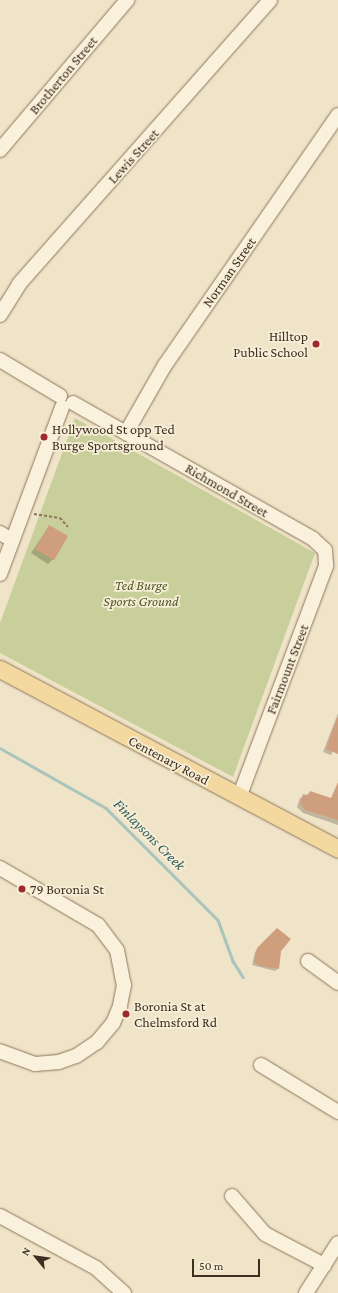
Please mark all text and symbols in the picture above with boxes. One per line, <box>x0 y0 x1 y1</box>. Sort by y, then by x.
street label: Brotherton Street <box>25 32 101 118</box>
street label: Lewis Street <box>104 125 162 187</box>
street label: Norman Street <box>199 234 259 310</box>
place label: Hilltop Public School <box>233 328 308 360</box>
marker: Hilltop Public School <box>311 339 321 349</box>
place label: Hollywood St opp Ted Burge Sportsground <box>52 421 175 454</box>
marker: Hollywood St opp Ted Burge Sportsground <box>39 432 49 442</box>
street label: Richmond Street <box>182 459 272 521</box>
park label: Ted Burge Sports Ground <box>103 577 179 610</box>
street label: Fairmount Street <box>262 622 312 716</box>
street label: Centenary Road <box>126 732 212 788</box>
water label: Finlaysons Creek <box>110 796 188 874</box>
place label: 79 Boronia St <box>30 881 104 897</box>
marker: 79 Boronia St <box>17 884 27 894</box>
place label: Boronia St at Chelmsford Rd <box>134 998 217 1030</box>
marker: Boronia St at Chelmsford Rd <box>121 1009 131 1019</box>
north arrow <box>16 1237 56 1277</box>
text: N <box>18 1245 33 1257</box>
scale bar <box>194 1251 262 1277</box>
text: 50 m <box>199 1259 223 1273</box>

